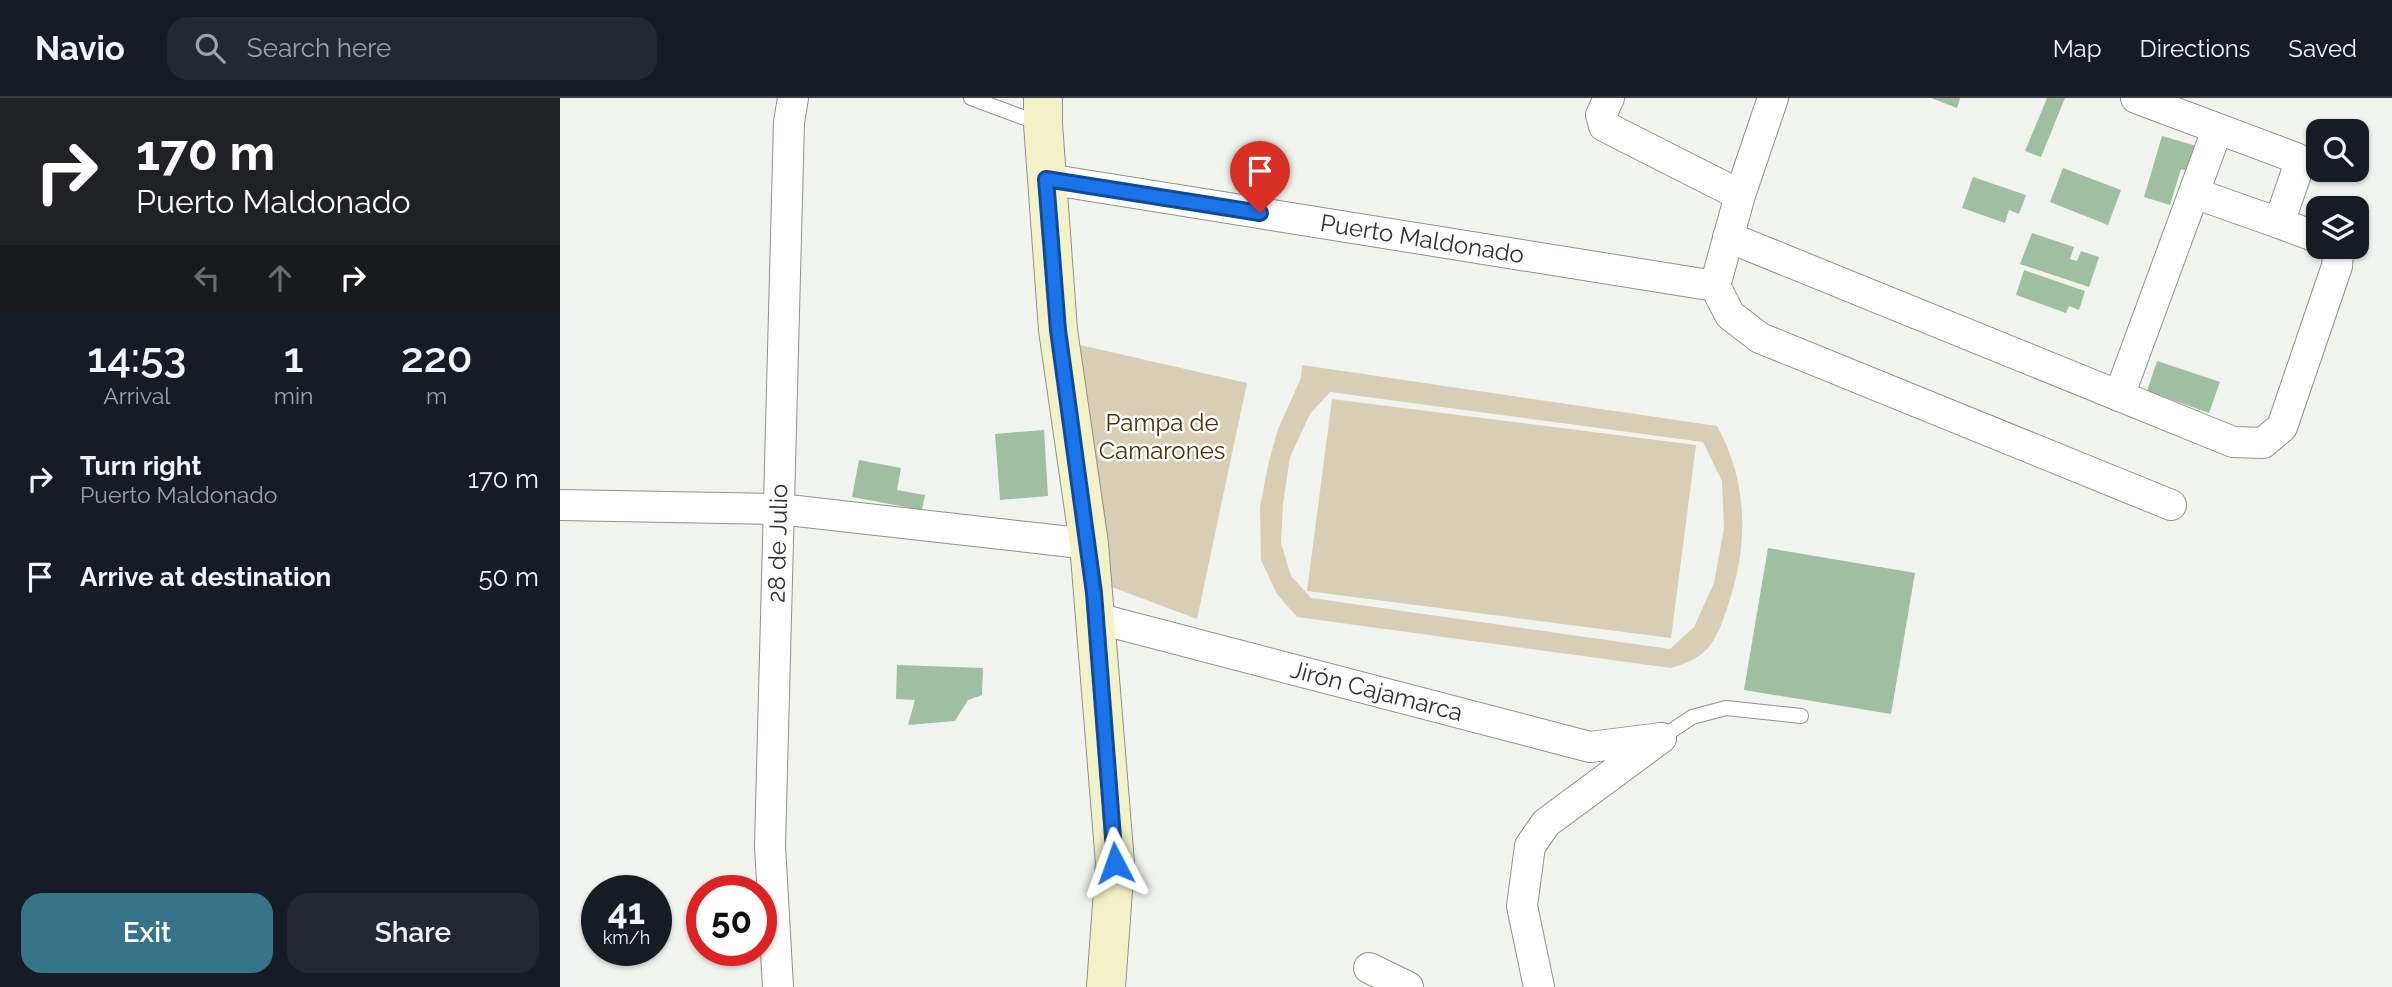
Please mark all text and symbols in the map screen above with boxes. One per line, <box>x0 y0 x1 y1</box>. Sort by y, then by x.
search box <box>167 17 657 80</box>
text: Navio <box>35 29 125 68</box>
icon: search <box>191 29 229 67</box>
text: Search here <box>247 33 391 63</box>
text: Map <box>2053 34 2102 63</box>
text: Directions <box>2140 34 2250 63</box>
text: Saved <box>2288 34 2357 63</box>
map controls <box>2306 119 2369 259</box>
button: search <box>2306 119 2369 182</box>
text: 170 m <box>136 124 275 181</box>
icon: right <box>21 126 112 217</box>
pin <box>1230 141 1290 213</box>
icon: arrive <box>1241 152 1279 190</box>
text: Puerto Maldonado <box>136 183 411 220</box>
button: layers <box>2306 196 2369 259</box>
street label: Puerto Maldonado <box>1318 208 1526 269</box>
icon: left <box>188 259 226 297</box>
icon: ahead <box>261 259 299 297</box>
icon: right <box>334 259 372 297</box>
text: 14:53 <box>87 333 186 382</box>
text: 1 <box>284 333 303 382</box>
text: 220 <box>401 333 473 382</box>
text: Arrival <box>103 382 171 409</box>
text: min <box>274 382 313 409</box>
text: m <box>426 382 447 409</box>
park label: Pampa de Camarones <box>1099 408 1225 465</box>
text: Turn right <box>80 451 201 481</box>
icon: right <box>21 460 59 498</box>
text: 170 m <box>468 464 539 494</box>
text: Puerto Maldonado <box>80 481 277 508</box>
street label: 28 de Julio <box>761 483 794 603</box>
icon: arrive <box>21 558 59 596</box>
text: Arrive at destination <box>80 562 331 592</box>
text: 50 m <box>478 562 539 592</box>
street label: Jirón Cajamarca <box>1288 654 1466 727</box>
position arrow <box>1078 826 1152 900</box>
speed limit sign: 50 <box>686 875 777 966</box>
text: 41 <box>608 891 645 932</box>
button: Exit <box>21 893 273 973</box>
button: Share <box>287 893 539 973</box>
text: km/h <box>603 927 650 948</box>

